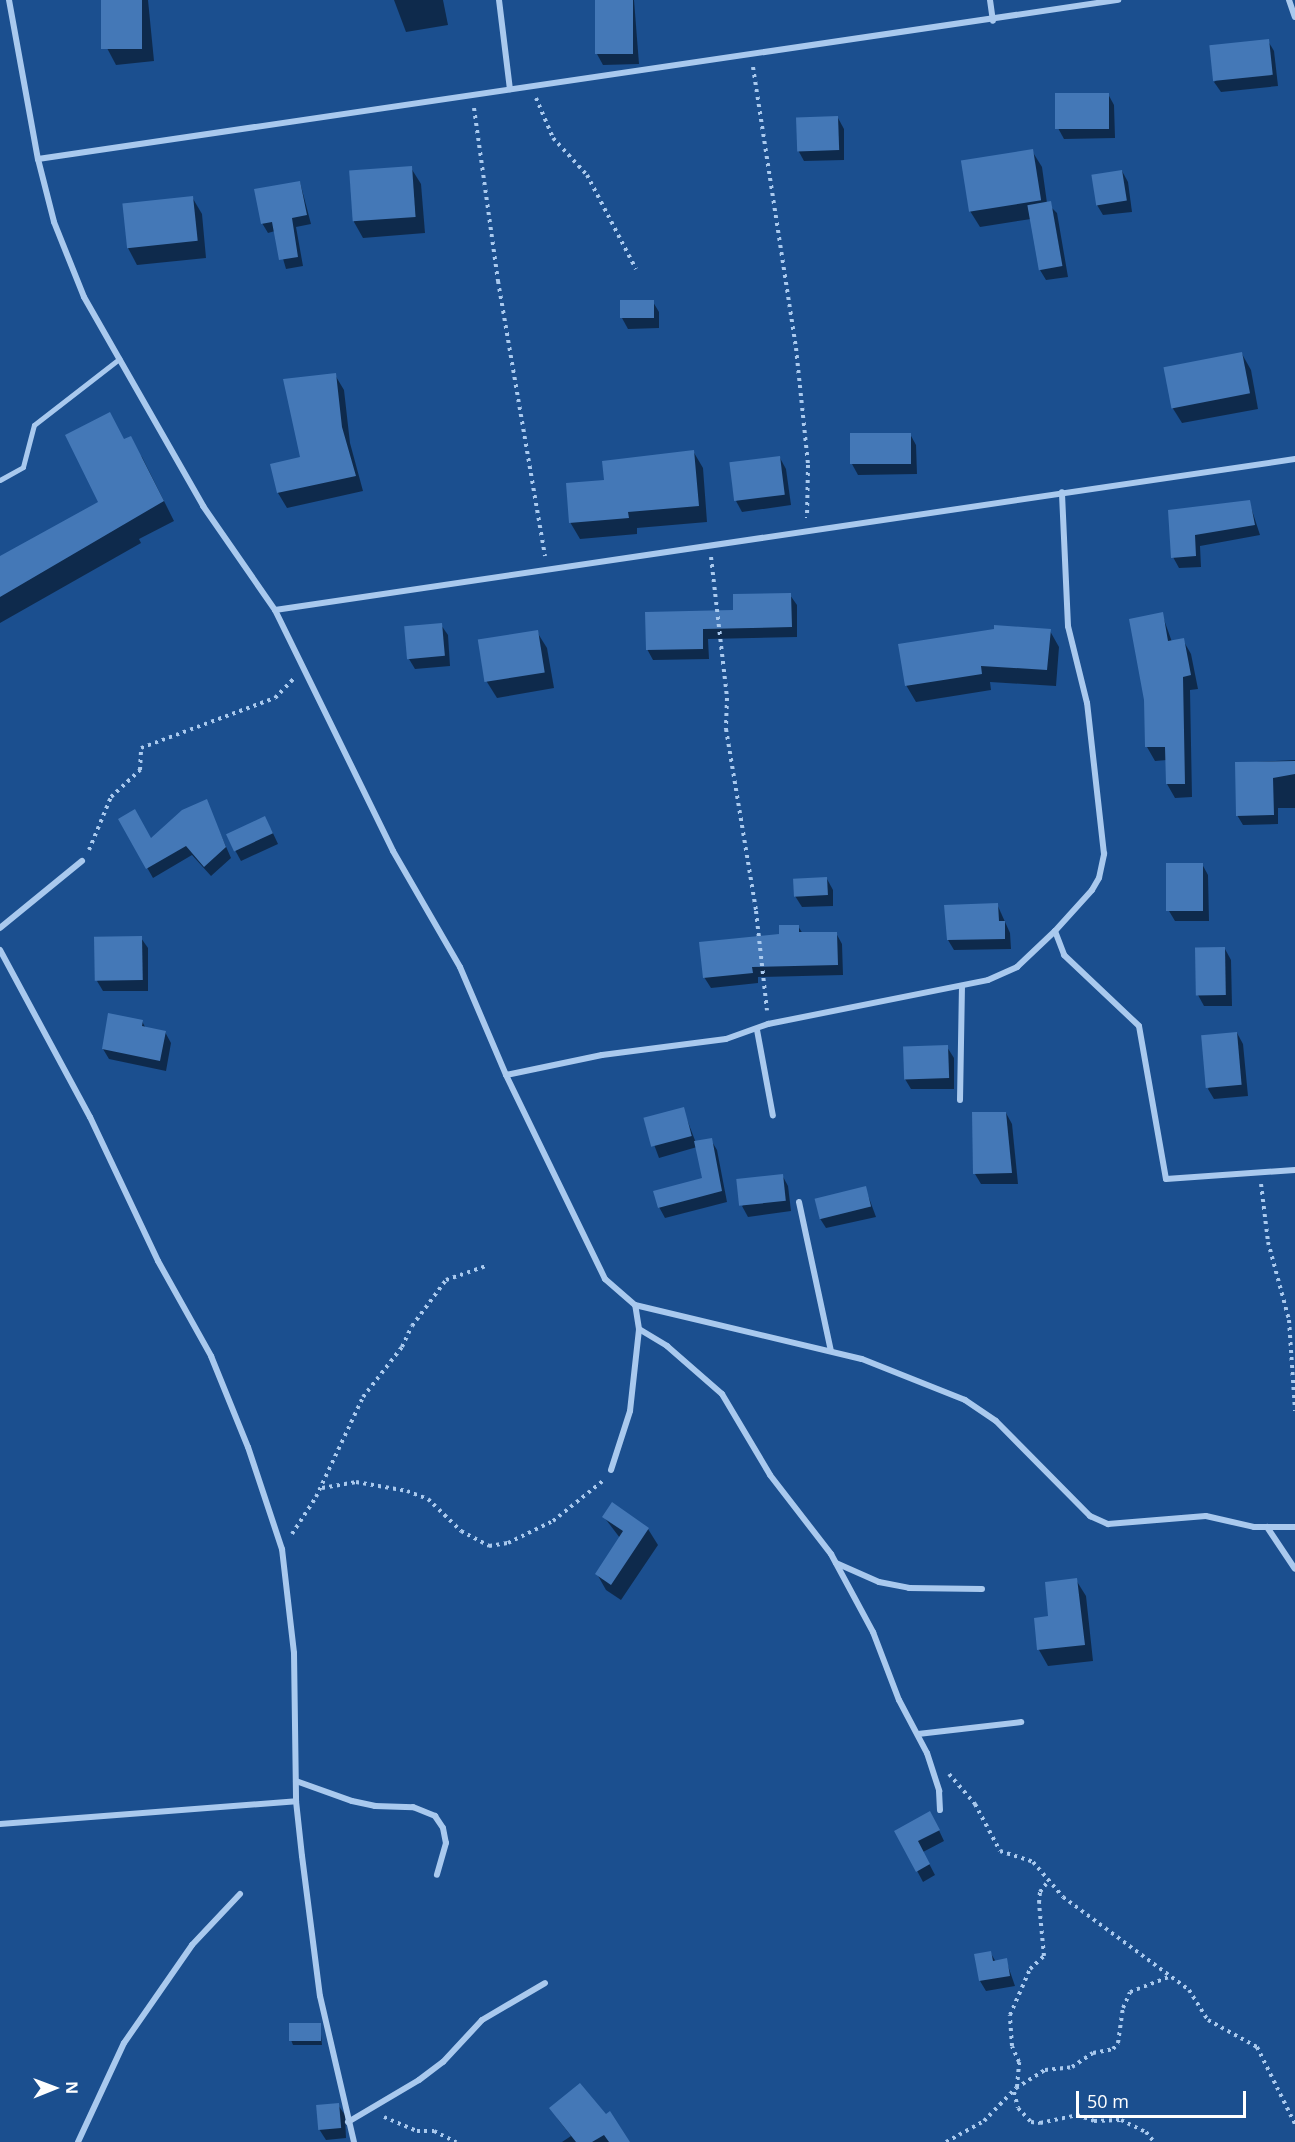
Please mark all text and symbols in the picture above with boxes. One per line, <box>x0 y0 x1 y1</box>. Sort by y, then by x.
north arrow <box>24 2058 84 2118</box>
scale bar <box>1079 2079 1248 2117</box>
text: N <box>61 2081 83 2094</box>
text: 50 m <box>1087 2089 1129 2113</box>

